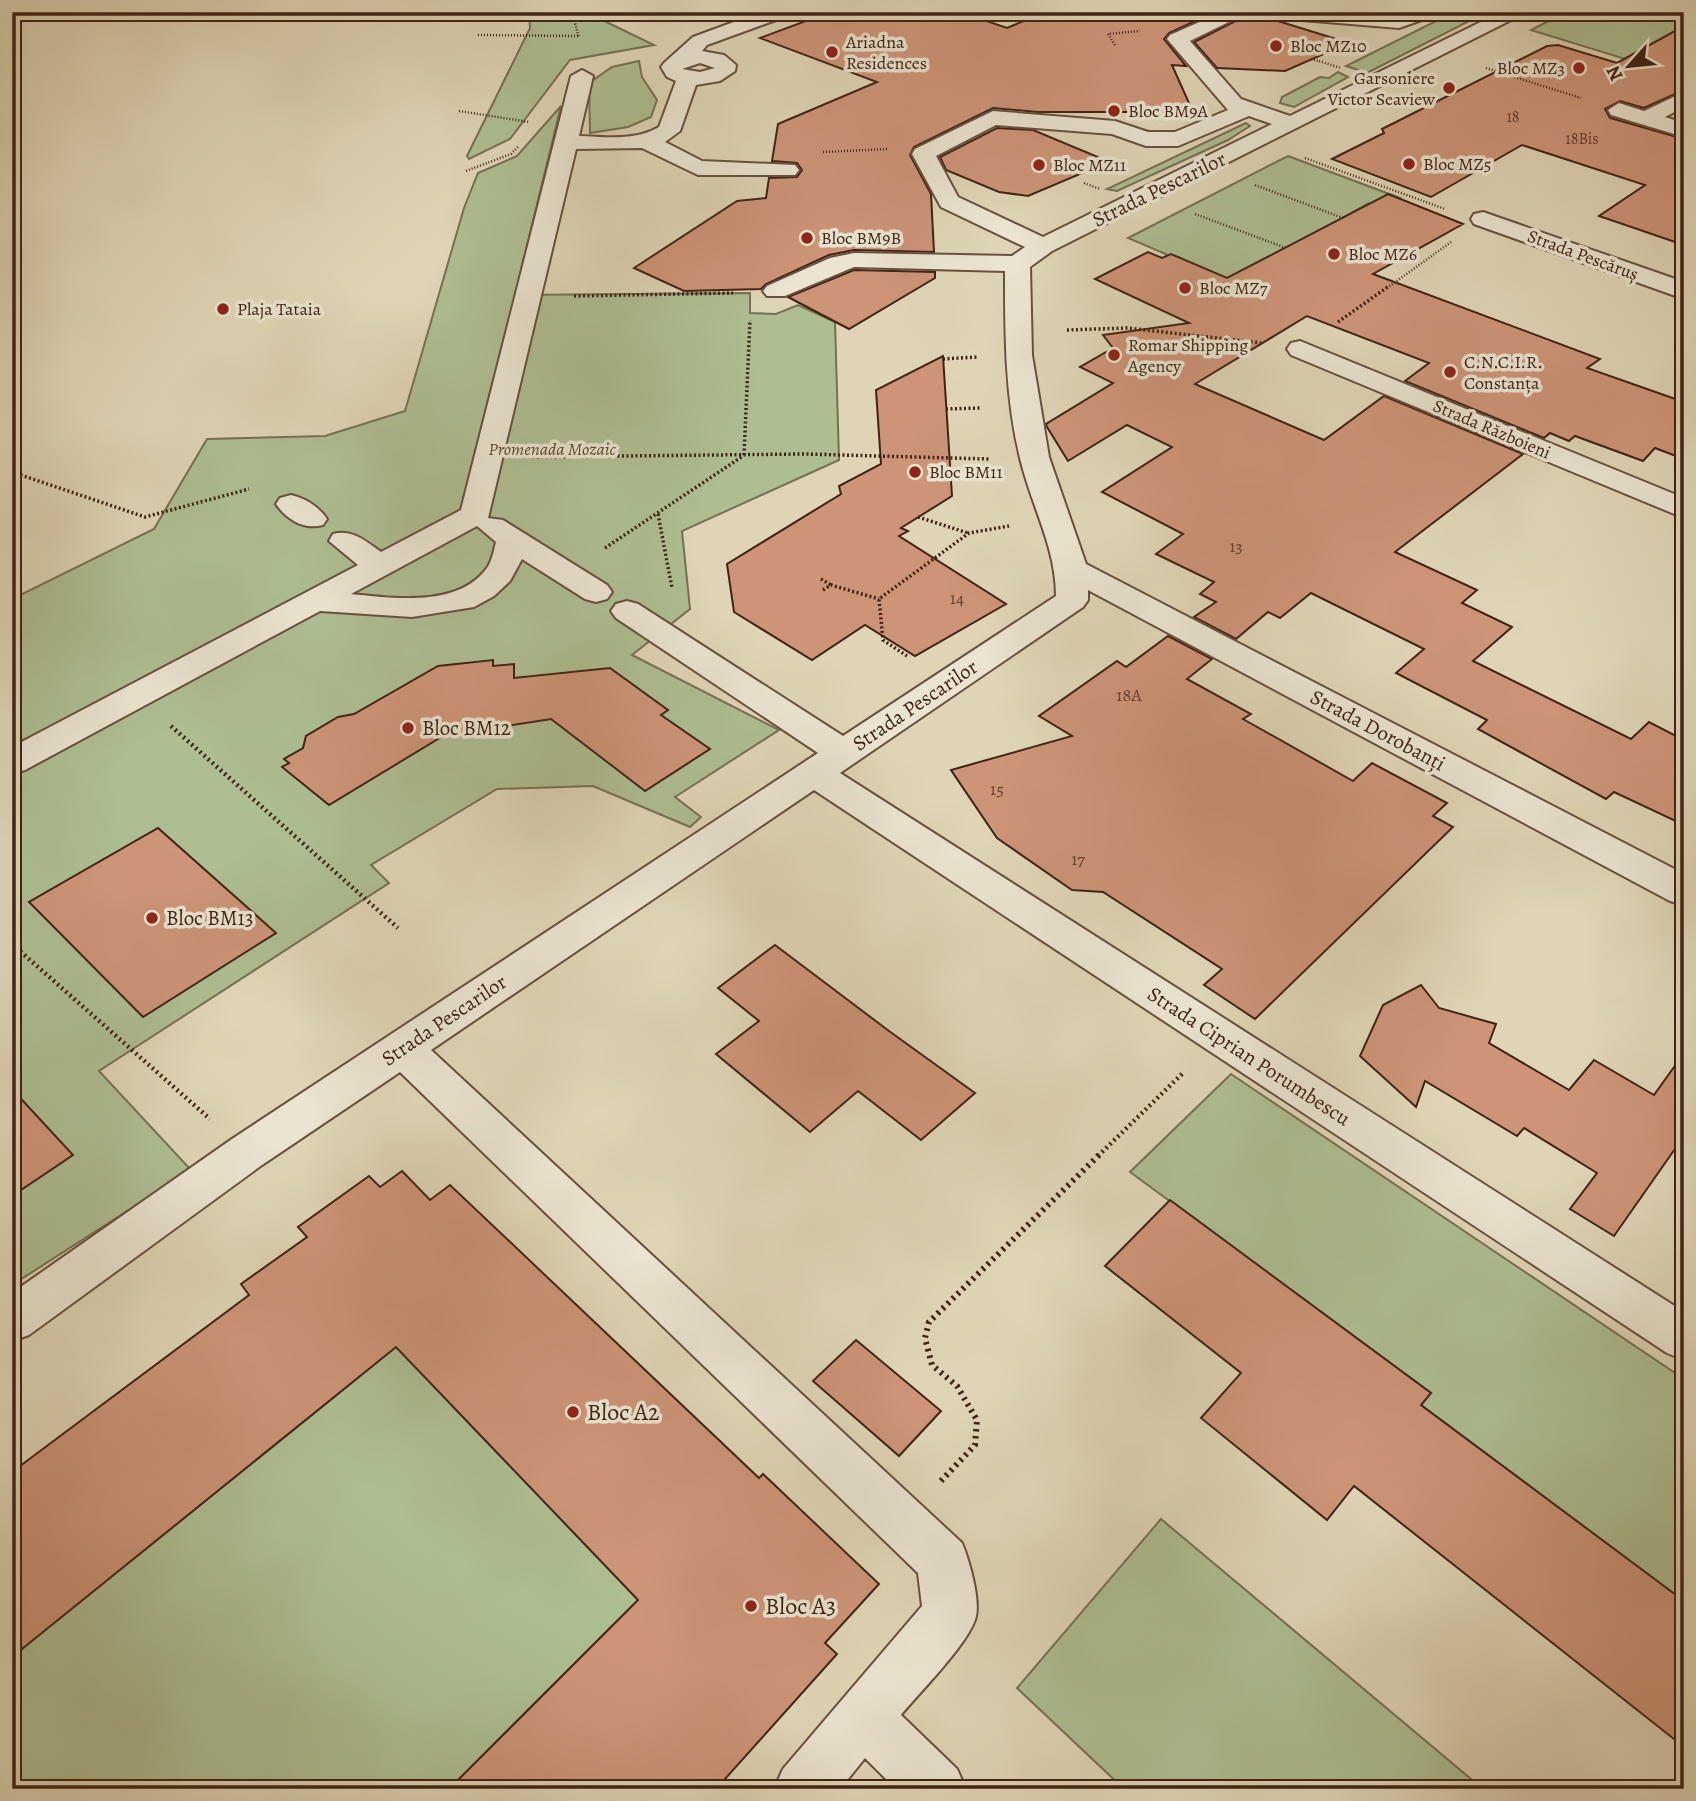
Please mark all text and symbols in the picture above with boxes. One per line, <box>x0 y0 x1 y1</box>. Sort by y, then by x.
place label: Ariadna Residences <box>845 30 927 75</box>
north arrow <box>1594 32 1664 102</box>
place label: Bloc MZ10 <box>1290 34 1367 58</box>
marker: Bloc MZ10 <box>1268 38 1284 54</box>
marker: Ariadna Residences <box>824 44 840 60</box>
place label: Bloc MZ3 <box>1497 56 1565 80</box>
marker: Bloc MZ3 <box>1571 60 1587 76</box>
text: N <box>1600 61 1629 85</box>
place label: Garsoniere Victor Seaview <box>1327 66 1435 111</box>
marker: Garsoniere Victor Seaview <box>1441 80 1457 96</box>
place label: Bloc BM9A <box>1128 99 1208 123</box>
marker: Bloc BM9A <box>1106 103 1122 119</box>
house number: 18 <box>1506 106 1520 128</box>
house number: 18Bis <box>1565 128 1599 150</box>
street label: Strada Pescarilor <box>1087 145 1231 233</box>
place label: Bloc MZ5 <box>1423 152 1492 176</box>
place label: Bloc MZ11 <box>1053 153 1126 177</box>
marker: Bloc MZ5 <box>1401 156 1417 172</box>
marker: Bloc MZ11 <box>1031 157 1047 173</box>
street label: Strada Pescăruș <box>1524 224 1642 286</box>
place label: Bloc BM9B <box>821 226 901 250</box>
marker: Bloc BM9B <box>799 230 815 246</box>
place label: Bloc MZ6 <box>1348 242 1417 266</box>
marker: Bloc MZ6 <box>1326 246 1342 262</box>
place label: Bloc MZ7 <box>1199 276 1268 300</box>
marker: Bloc MZ7 <box>1177 280 1193 296</box>
place label: Plaja Tataia <box>237 297 322 321</box>
marker: Plaja Tataia <box>215 301 231 317</box>
place label: Romar Shipping Agency <box>1127 333 1248 378</box>
marker: Romar Shipping Agency <box>1106 347 1122 363</box>
place label: C.N.C.I.R. Constanța <box>1464 350 1542 395</box>
marker: C.N.C.I.R. Constanța <box>1442 364 1458 380</box>
street label: Strada Războieni <box>1429 393 1555 465</box>
park label: Promenada Mozaic <box>488 437 616 461</box>
place label: Bloc BM11 <box>929 460 1003 484</box>
marker: Bloc BM11 <box>907 464 923 480</box>
house number: 13 <box>1229 534 1243 558</box>
house number: 14 <box>950 586 964 610</box>
street label: Strada Pescarilor <box>847 653 983 757</box>
house number: 18A <box>1116 683 1142 707</box>
street label: Strada Dorobanți <box>1306 683 1451 777</box>
place label: Bloc BM12 <box>422 714 511 742</box>
marker: Bloc BM12 <box>400 720 416 736</box>
house number: 15 <box>990 777 1004 801</box>
house number: 17 <box>1071 847 1085 871</box>
place label: Bloc BM13 <box>166 904 253 932</box>
marker: Bloc BM13 <box>144 910 160 926</box>
street label: Strada Pescarilor <box>376 968 512 1072</box>
street label: Strada Ciprian Porumbescu <box>1142 980 1356 1133</box>
place label: Bloc A2 <box>587 1396 659 1428</box>
marker: Bloc A2 <box>565 1404 581 1420</box>
place label: Bloc A3 <box>765 1590 836 1622</box>
marker: Bloc A3 <box>743 1598 759 1614</box>

